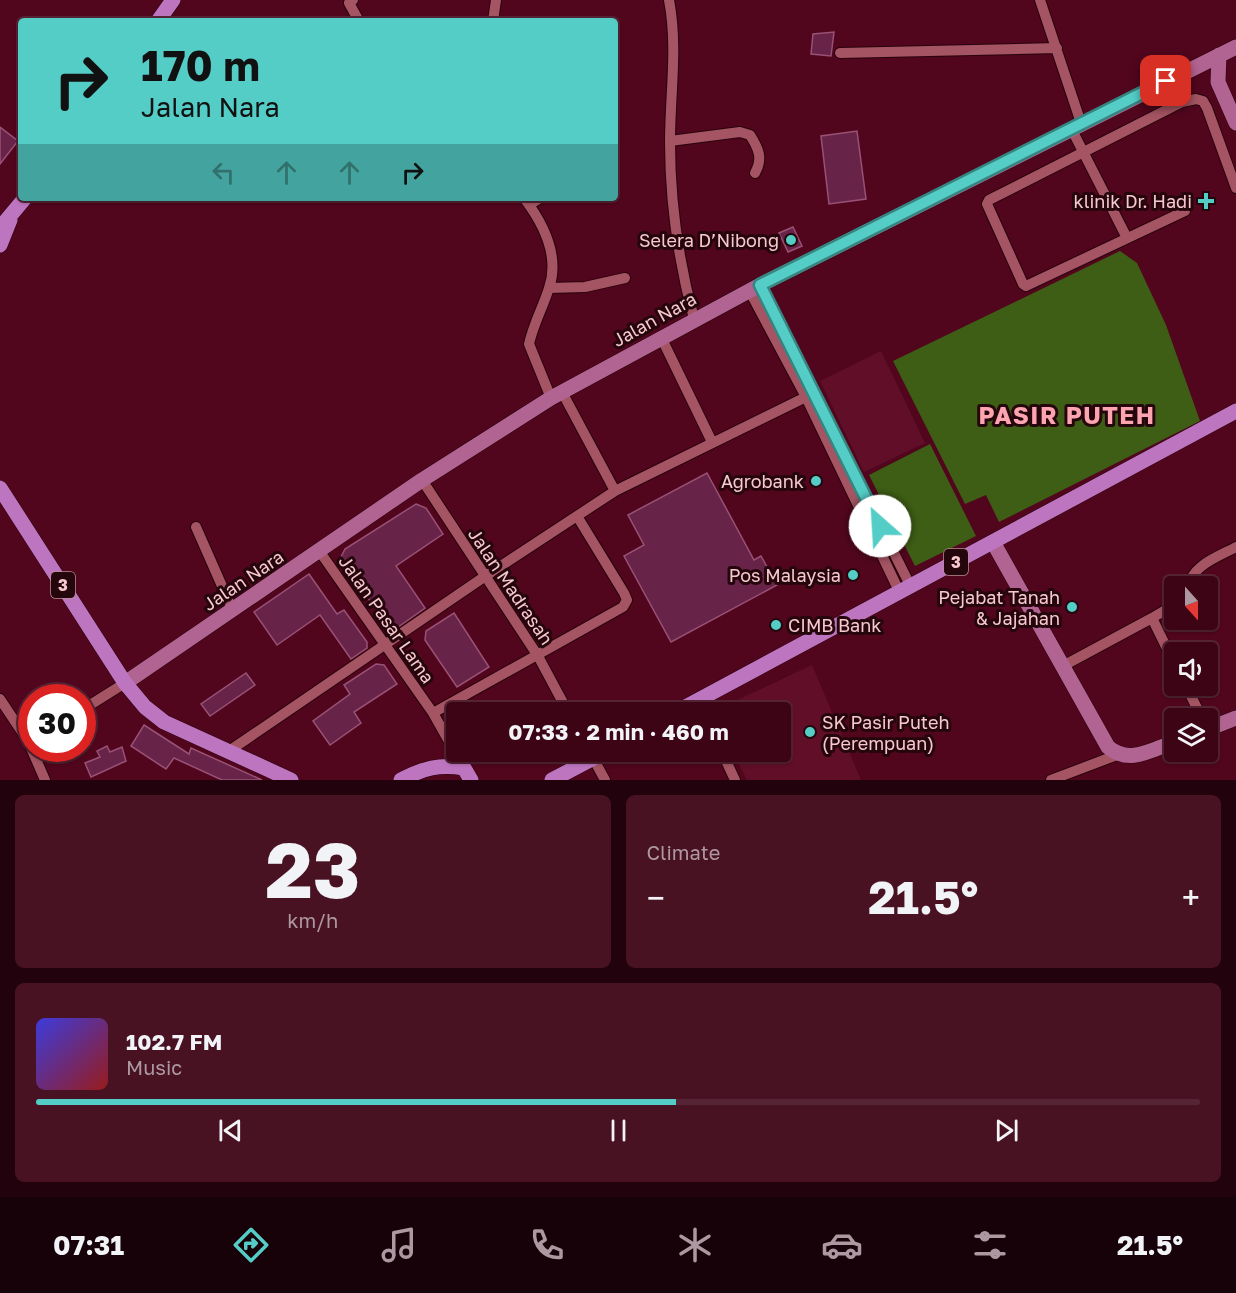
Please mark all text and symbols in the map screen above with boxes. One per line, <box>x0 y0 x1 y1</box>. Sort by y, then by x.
text: 170 m <box>141 40 260 90</box>
icon: right <box>42 42 120 120</box>
pin <box>1140 55 1191 106</box>
icon: arrive <box>1149 64 1182 97</box>
text: Jalan Nara <box>141 91 280 123</box>
icon: left <box>207 156 240 189</box>
icon: ahead <box>270 156 303 189</box>
icon: ahead <box>333 156 366 189</box>
icon: right <box>396 156 429 189</box>
place label: klinik Dr. Hadi <box>1074 190 1192 212</box>
marker: klinik Dr. Hadi <box>1197 192 1215 210</box>
place label: Selera D’Nibong <box>639 229 779 251</box>
marker: Selera D’Nibong <box>784 233 798 247</box>
street label: Jalan Nara <box>608 287 700 351</box>
district label: PASIR PUTEH <box>978 400 1156 429</box>
place label: Agrobank <box>721 470 804 492</box>
marker: Agrobank <box>809 474 823 488</box>
position arrow <box>848 494 912 558</box>
street label: Jalan Madrasah <box>464 523 558 649</box>
street label: Jalan Nara <box>198 545 288 615</box>
road number: 3 <box>944 549 968 575</box>
street label: Jalan Pasar Lama <box>335 551 439 687</box>
place label: Pos Malaysia <box>729 564 841 586</box>
marker: Pos Malaysia <box>846 568 860 582</box>
road number: 3 <box>51 572 75 598</box>
north arrow <box>1164 576 1218 630</box>
map controls <box>1164 576 1218 762</box>
place label: Pejabat Tanah & Jajahan <box>938 586 1060 629</box>
marker: Pejabat Tanah & Jajahan <box>1065 600 1079 614</box>
place label: CIMB Bank <box>788 614 881 636</box>
marker: CIMB Bank <box>769 618 783 632</box>
button: sound <box>1164 642 1218 696</box>
speed limit sign: 30 <box>18 684 96 762</box>
button: layers <box>1164 708 1218 762</box>
place label: SK Pasir Puteh (Perempuan) <box>822 711 950 754</box>
text: 07:33 · 2 min · 460 m <box>508 718 729 745</box>
marker: SK Pasir Puteh (Perempuan) <box>803 725 817 739</box>
text: 23 <box>265 822 360 915</box>
text: Climate <box>647 840 720 864</box>
text: 21.5° <box>868 870 978 924</box>
text: − <box>647 878 665 917</box>
text: + <box>1182 878 1200 917</box>
text: km/h <box>287 908 338 932</box>
text: 102.7 FM <box>126 1028 222 1055</box>
text: Music <box>126 1055 182 1079</box>
icon: previous <box>214 1114 247 1147</box>
icon: pause <box>602 1114 635 1147</box>
icon: next <box>990 1114 1023 1147</box>
icon: directions <box>230 1224 272 1266</box>
icon: music <box>378 1224 420 1266</box>
icon: phone <box>526 1224 568 1266</box>
icon: climate <box>674 1224 716 1266</box>
icon: car <box>821 1224 863 1266</box>
icon: filters <box>969 1224 1011 1266</box>
text: 07:31 <box>53 1229 124 1261</box>
text: 21.5° <box>1117 1229 1183 1261</box>

